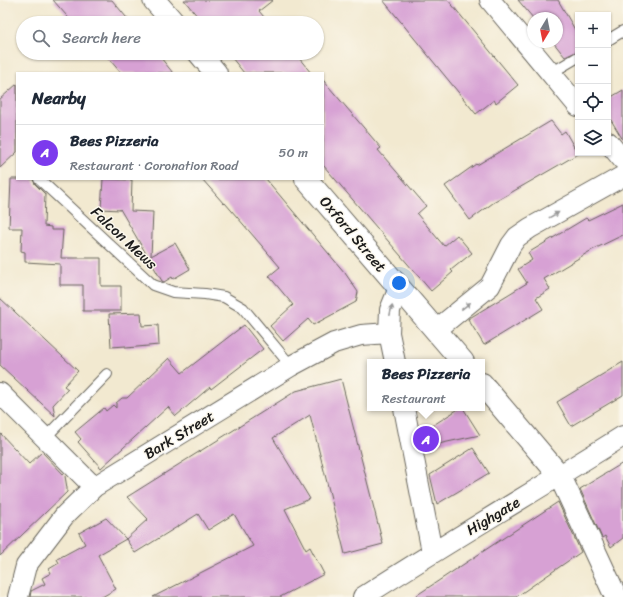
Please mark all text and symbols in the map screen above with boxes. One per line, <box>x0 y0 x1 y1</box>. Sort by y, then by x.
north arrow <box>527 12 563 48</box>
map controls <box>575 12 611 156</box>
button: + <box>575 12 611 48</box>
search box <box>16 16 324 60</box>
text: Search here <box>62 25 141 51</box>
icon: search <box>30 27 52 49</box>
button: − <box>575 48 611 84</box>
text: Nearby <box>32 83 86 113</box>
button: locate <box>575 84 611 120</box>
button: layers <box>575 120 611 156</box>
text: Bees Pizzeria <box>70 128 158 154</box>
text: A <box>41 141 49 164</box>
text: 50 m <box>278 141 308 164</box>
text: Restaurant · Coronation Road <box>70 154 238 177</box>
street label: Oxford Street <box>313 190 393 279</box>
street label: Falcon Mews <box>84 200 164 276</box>
one-way arrow <box>548 211 560 218</box>
your location <box>389 273 409 293</box>
one-way arrow <box>461 301 472 310</box>
one-way arrow <box>389 304 395 316</box>
popup <box>367 359 485 411</box>
text: Bees Pizzeria <box>382 361 470 387</box>
text: Restaurant <box>382 387 446 410</box>
street label: Bark Street <box>139 403 220 466</box>
pin: A <box>413 424 439 454</box>
street label: Highgate <box>461 490 525 542</box>

